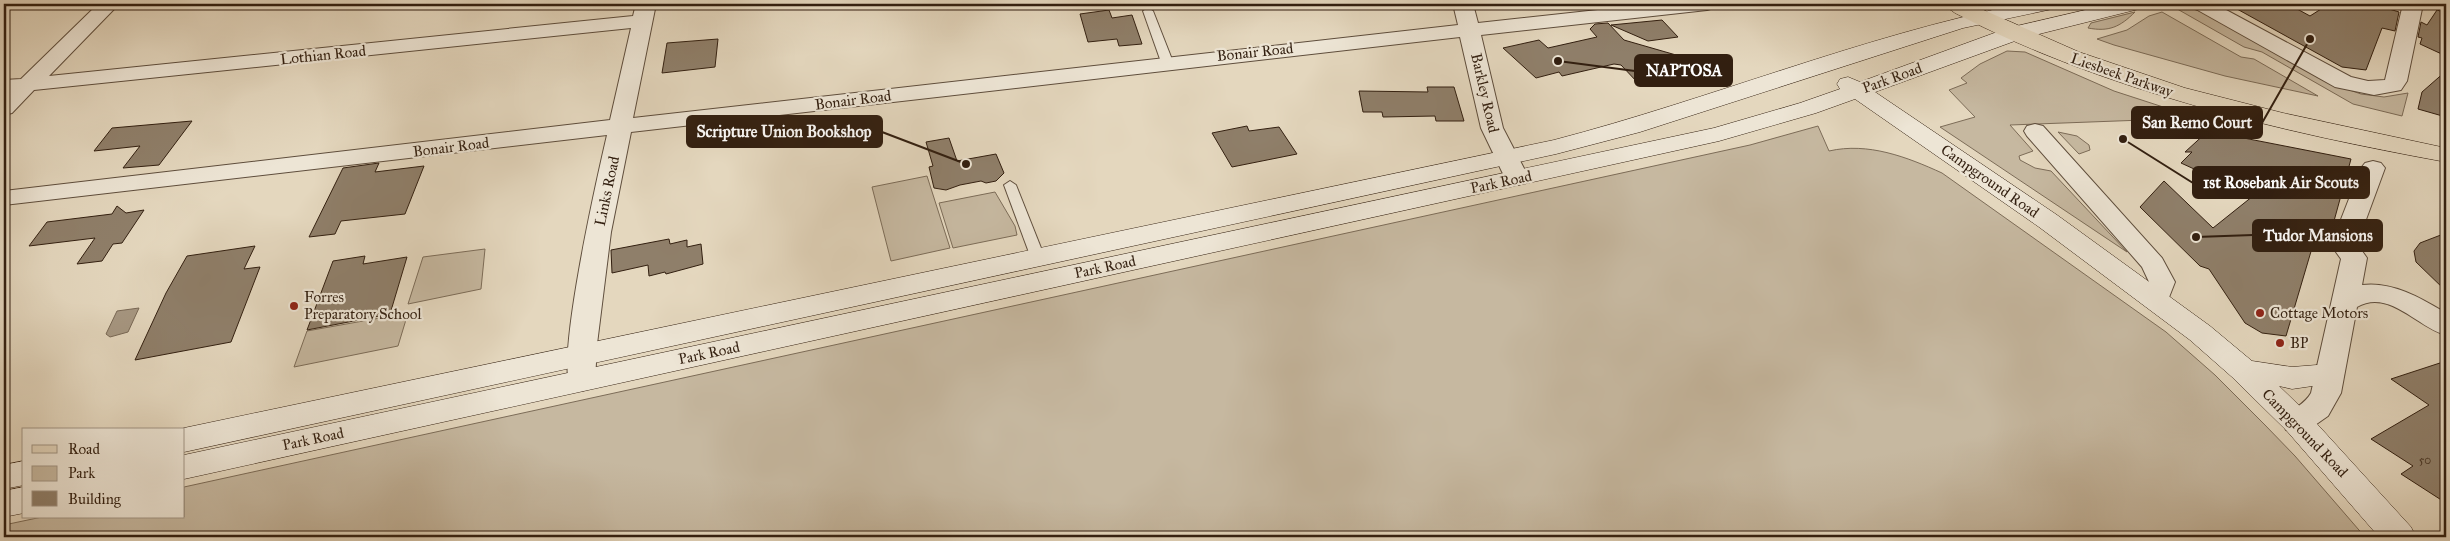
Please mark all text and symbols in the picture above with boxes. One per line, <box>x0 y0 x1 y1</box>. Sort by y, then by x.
street label: Bonair Road <box>1216 39 1295 65</box>
street label: Lothian Road <box>279 41 367 68</box>
street label: Liesbeek Parkway <box>2069 49 2176 101</box>
street label: Barkley Road <box>1467 51 1503 135</box>
callout: NAPTOSA <box>1635 55 1732 86</box>
street label: Park Road <box>1860 59 1925 97</box>
text: NAPTOSA <box>1646 61 1723 80</box>
street label: Bonair Road <box>814 86 893 114</box>
callout: San Remo Court <box>2132 107 2262 138</box>
text: San Remo Court <box>2142 113 2252 132</box>
callout: Scripture Union Bookshop <box>687 116 882 147</box>
text: Scripture Union Bookshop <box>696 122 872 142</box>
street label: Bonair Road <box>412 133 491 161</box>
street label: Campground Road <box>1937 140 2043 222</box>
street label: Links Road <box>591 154 623 228</box>
street label: Park Road <box>1469 167 1534 197</box>
callout: 1st Rosebank Air Scouts <box>2193 167 2369 198</box>
text: 1st Rosebank Air Scouts <box>2203 173 2359 192</box>
callout: Tudor Mansions <box>2253 220 2382 251</box>
text: Tudor Mansions <box>2262 226 2373 245</box>
street label: Park Road <box>1073 252 1138 282</box>
place label: Forres Preparatory School <box>304 288 422 323</box>
marker: Forres Preparatory School <box>288 300 300 312</box>
place label: Cottage Motors <box>2270 304 2368 322</box>
marker: Cottage Motors <box>2254 307 2266 319</box>
place label: BP <box>2290 334 2309 352</box>
marker: BP <box>2274 337 2286 349</box>
street label: Park Road <box>677 338 742 368</box>
street label: Campground Road <box>2258 385 2352 481</box>
street label: Park Road <box>281 424 346 454</box>
legend <box>22 428 185 518</box>
text: Road <box>68 440 100 458</box>
house number: 50 <box>2419 453 2431 467</box>
text: Park <box>68 464 95 482</box>
text: Building <box>68 490 122 508</box>

